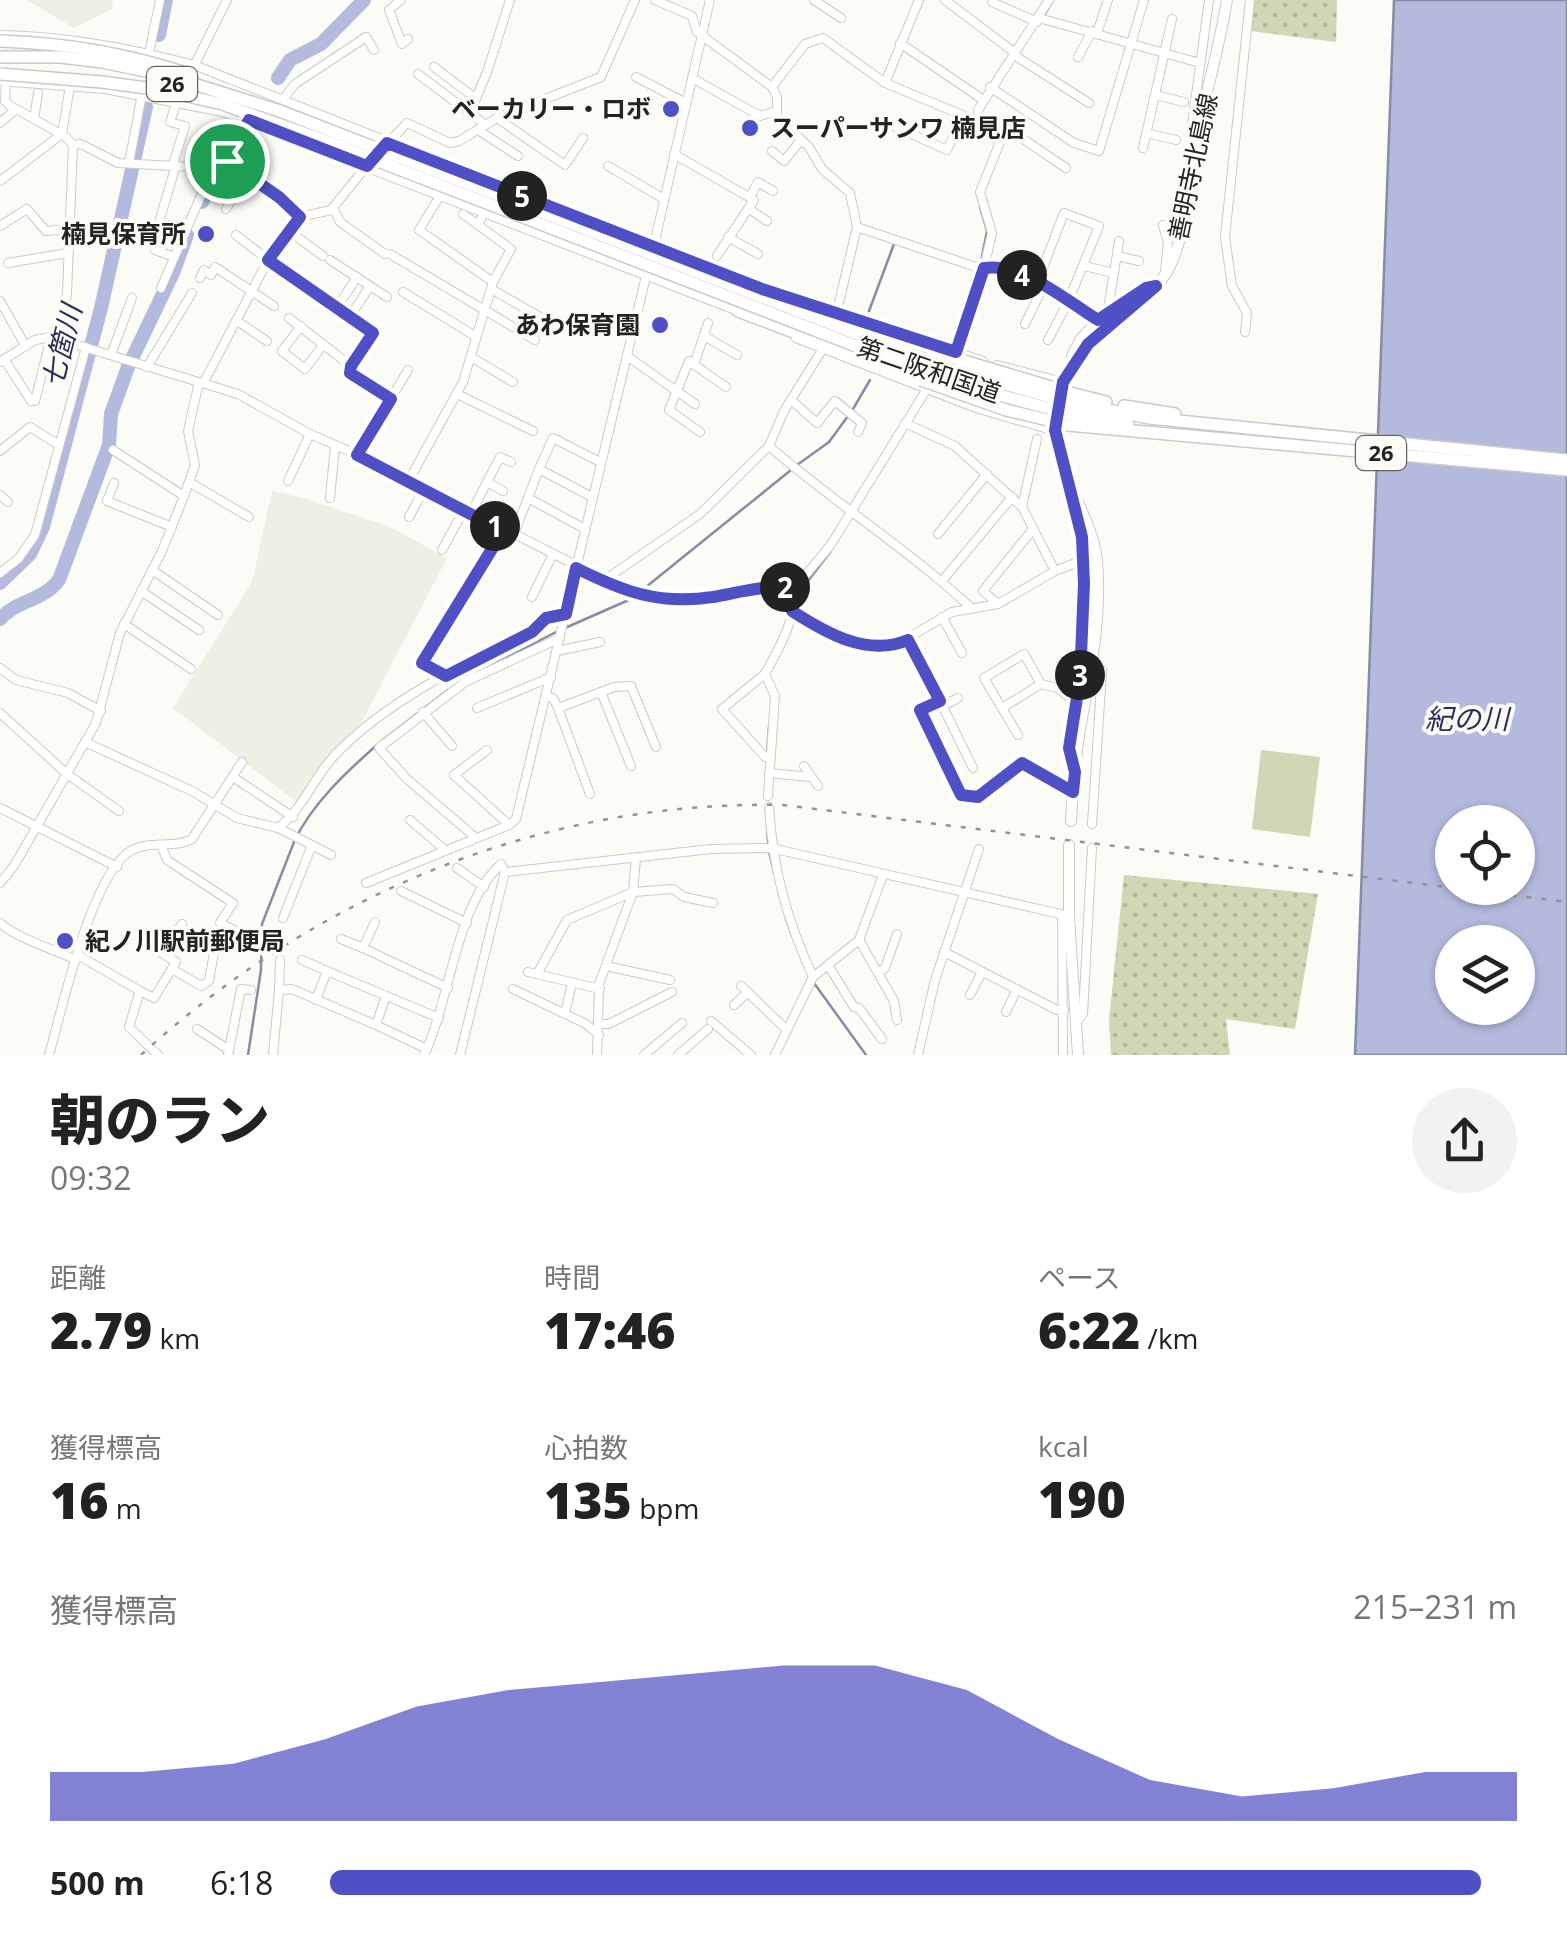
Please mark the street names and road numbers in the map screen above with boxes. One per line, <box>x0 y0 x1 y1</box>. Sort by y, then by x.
road number: 26 <box>147 67 197 101</box>
street label: 善明寺北島線 <box>1160 90 1224 244</box>
street label: 第二阪和国道 <box>853 329 1006 410</box>
road number: 26 <box>1356 436 1406 470</box>

